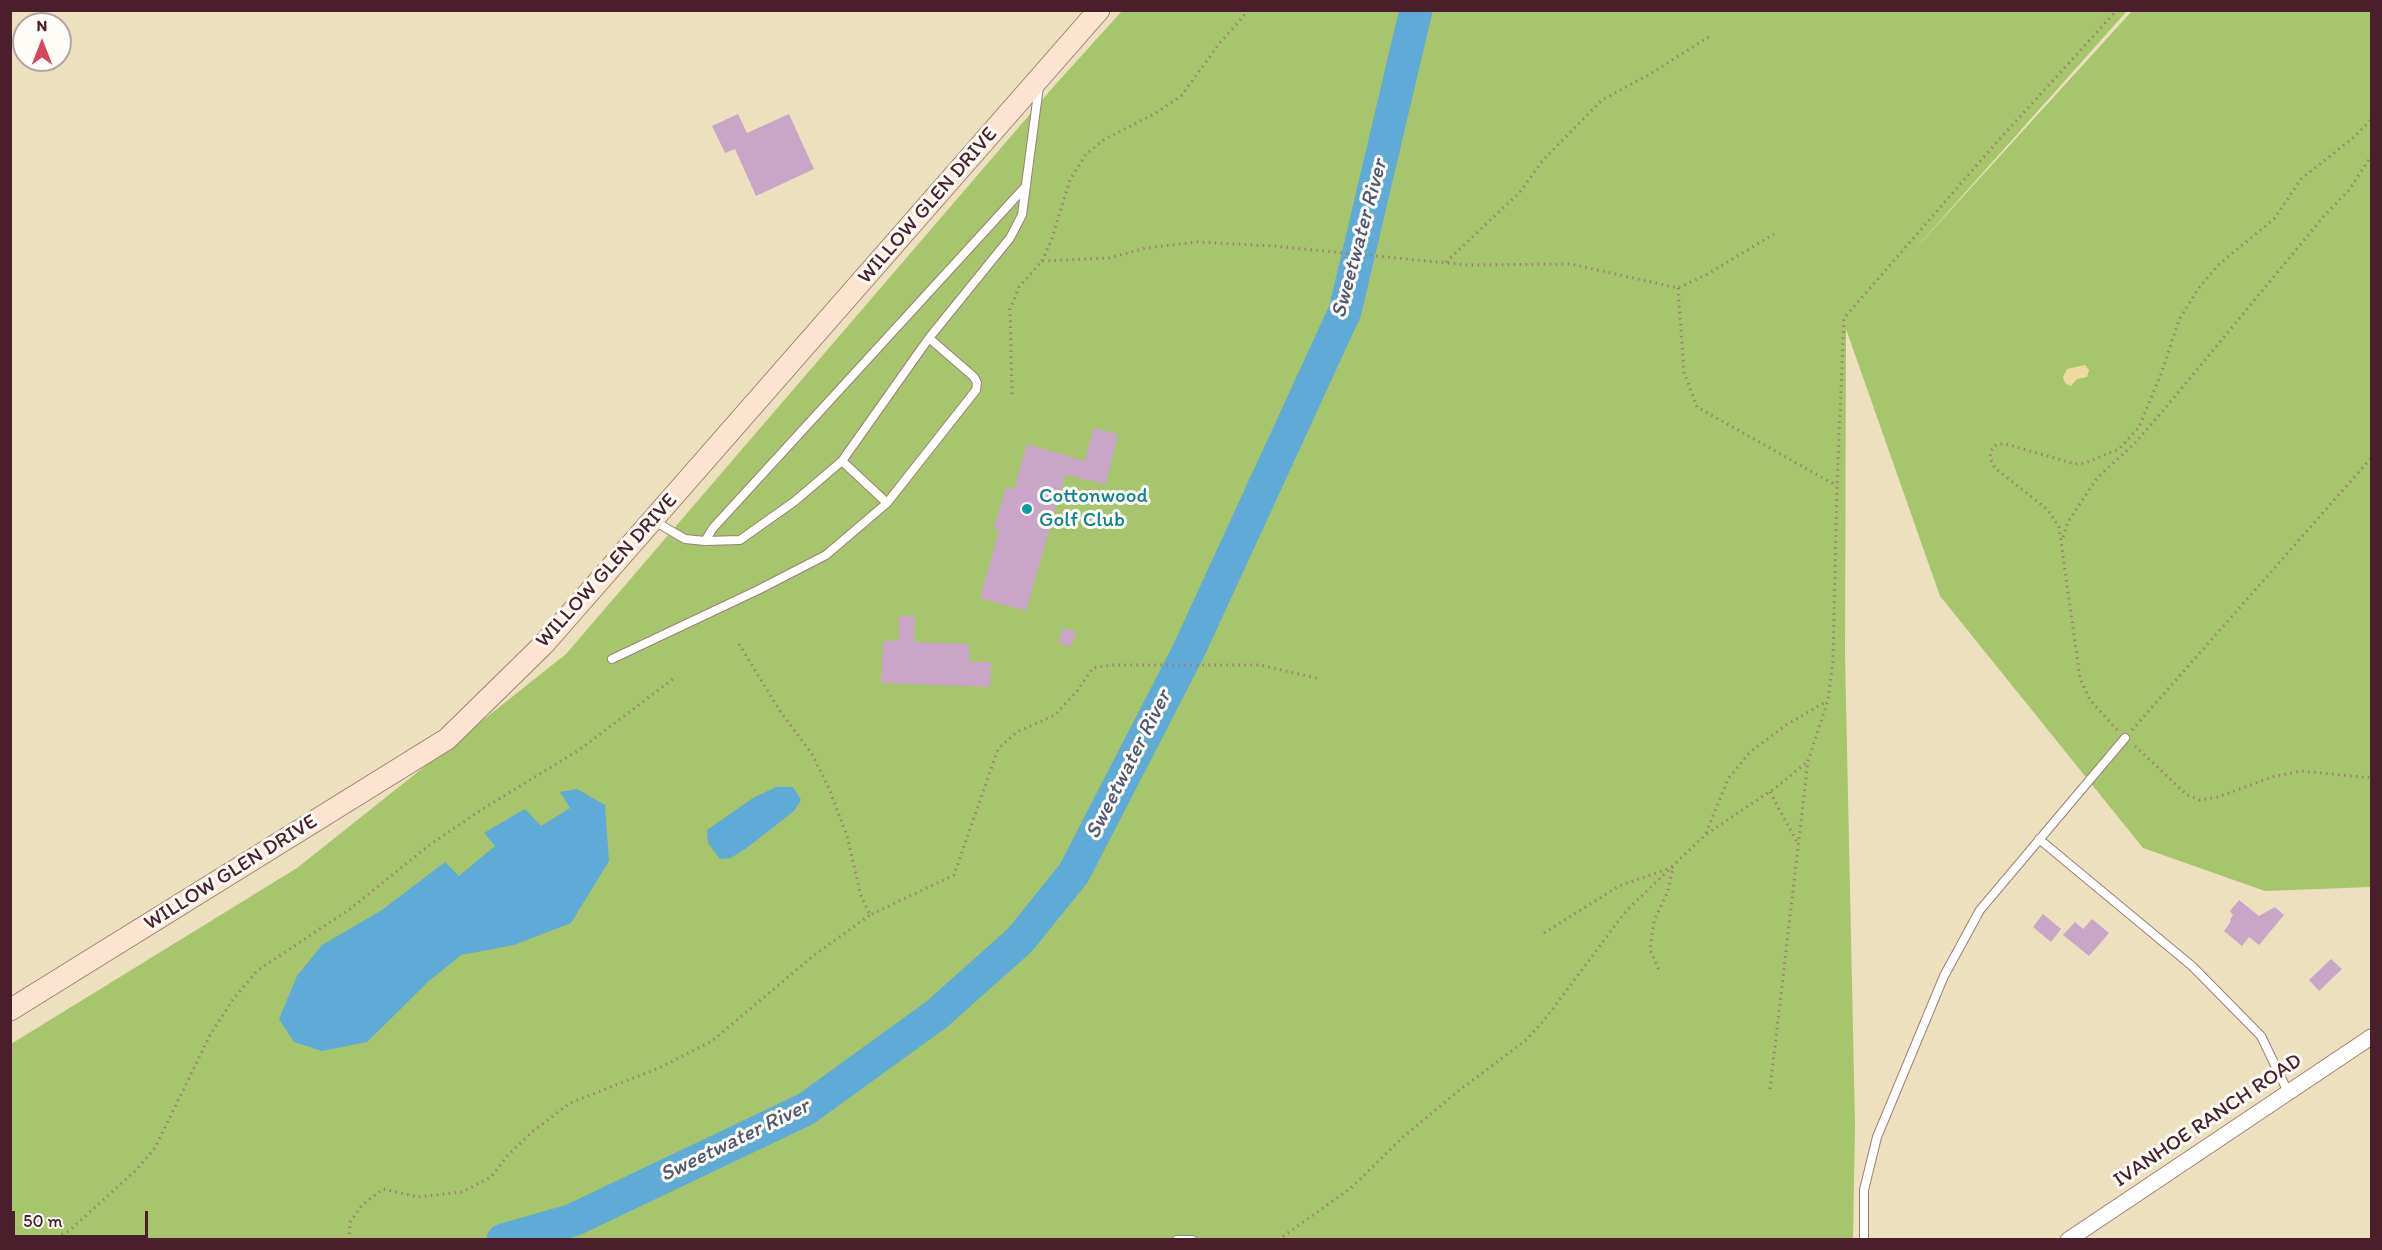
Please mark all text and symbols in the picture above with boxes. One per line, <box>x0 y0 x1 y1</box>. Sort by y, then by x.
north arrow <box>12 12 72 72</box>
text: N <box>37 16 47 35</box>
street label: WILLOW GLEN DRIVE <box>853 123 1003 289</box>
water label: Sweetwater River <box>1326 157 1394 321</box>
place label: Cottonwood Golf Club <box>1039 484 1148 534</box>
street label: WILLOW GLEN DRIVE <box>531 489 683 653</box>
marker: Cottonwood Golf Club <box>1020 502 1034 516</box>
water label: Sweetwater River <box>1080 686 1178 844</box>
street label: WILLOW GLEN DRIVE <box>140 810 322 936</box>
street label: IVANHOE RANCH ROAD <box>2109 1049 2307 1193</box>
water label: Sweetwater River <box>656 1093 814 1189</box>
scale bar <box>15 1199 152 1237</box>
text: 50 m <box>23 1210 63 1232</box>

